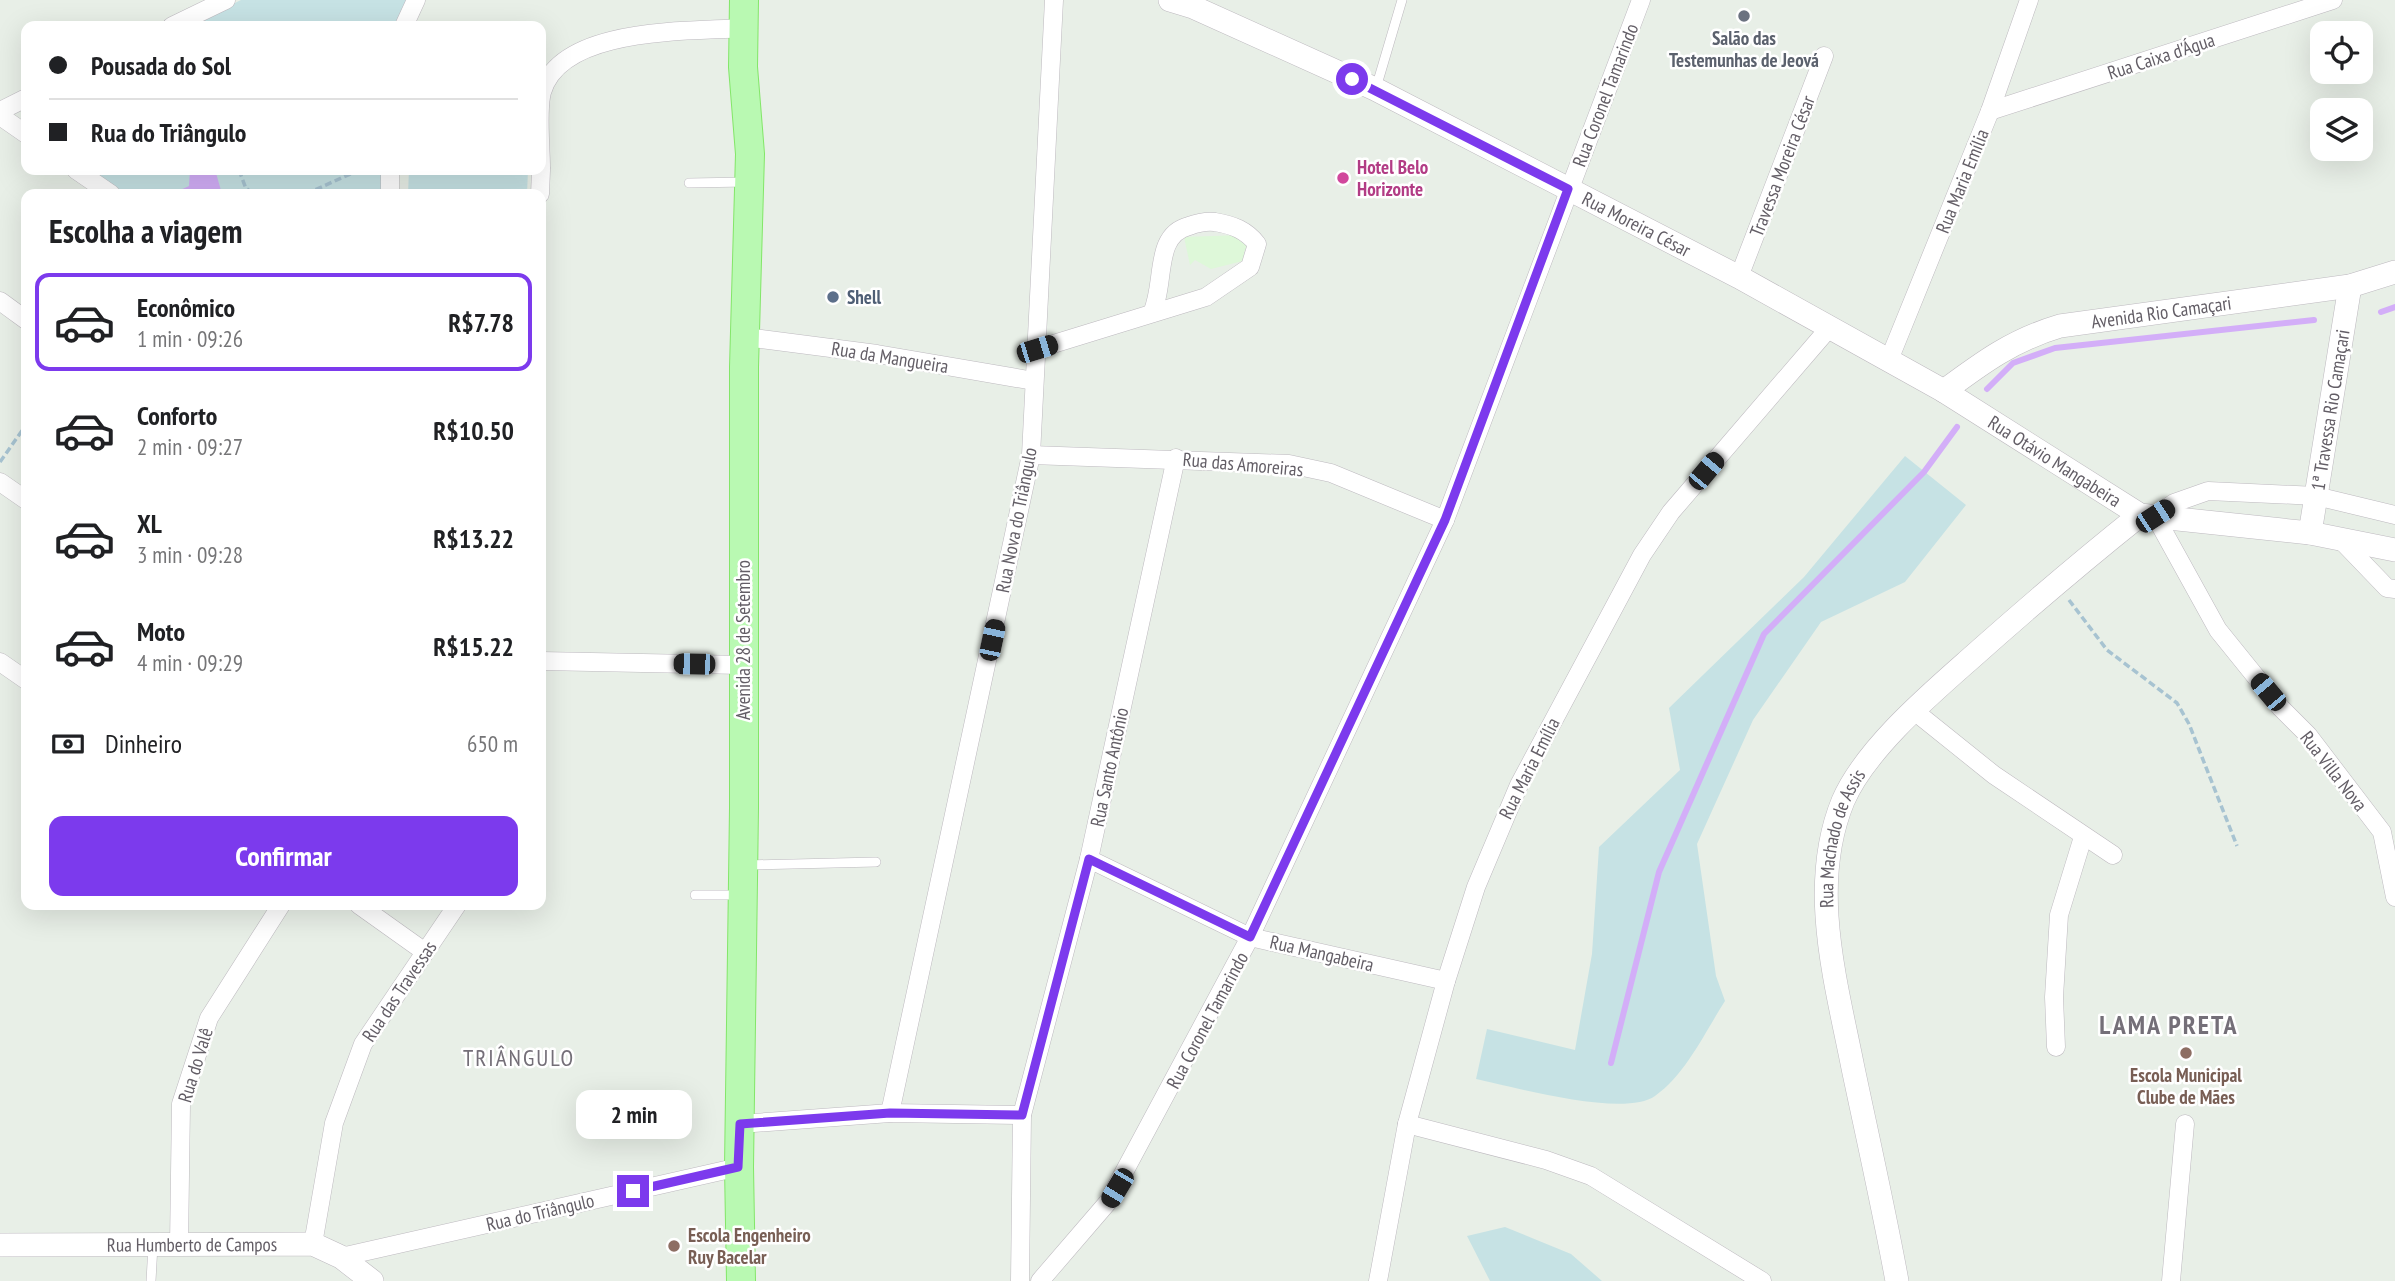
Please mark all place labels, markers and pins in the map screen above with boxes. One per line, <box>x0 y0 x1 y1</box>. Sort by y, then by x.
marker: Salão das Testemunhas de Jeová <box>1736 8 1752 24</box>
place label: Salão das Testemunhas de Jeová <box>1669 26 1819 72</box>
place label: Hotel Belo Horizonte <box>1357 155 1428 201</box>
marker: Hotel Belo Horizonte <box>1335 170 1351 186</box>
place label: Shell <box>847 285 882 309</box>
marker: Shell <box>825 289 841 305</box>
marker: Escola Municipal Clube de Mães <box>2178 1045 2194 1061</box>
place label: Escola Municipal Clube de Mães <box>2130 1063 2242 1109</box>
place label: Escola Engenheiro Ruy Bacelar <box>688 1223 811 1269</box>
marker: Escola Engenheiro Ruy Bacelar <box>666 1238 682 1254</box>

